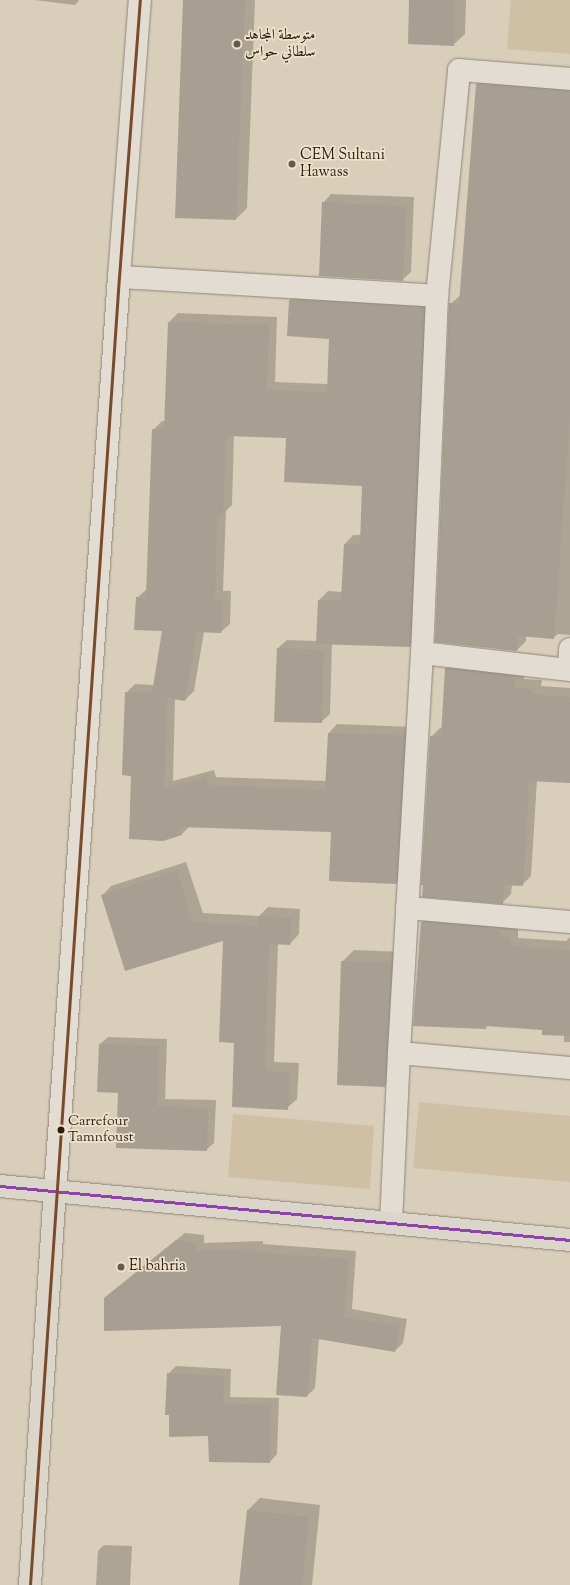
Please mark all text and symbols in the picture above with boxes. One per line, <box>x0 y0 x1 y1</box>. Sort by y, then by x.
place label: متوسطة المجاهد سلطاني حواس <box>245 26 316 61</box>
marker: متوسطة المجاهد سلطاني حواس <box>232 39 242 49</box>
place label: CEM Sultani Hawass <box>300 146 385 181</box>
marker: CEM Sultani Hawass <box>287 159 297 169</box>
place label: Carrefour Tamnfoust <box>68 1114 133 1146</box>
marker: Carrefour Tamnfoust <box>56 1125 66 1135</box>
place label: El bahria <box>129 1258 186 1276</box>
marker: El bahria <box>116 1262 126 1272</box>

